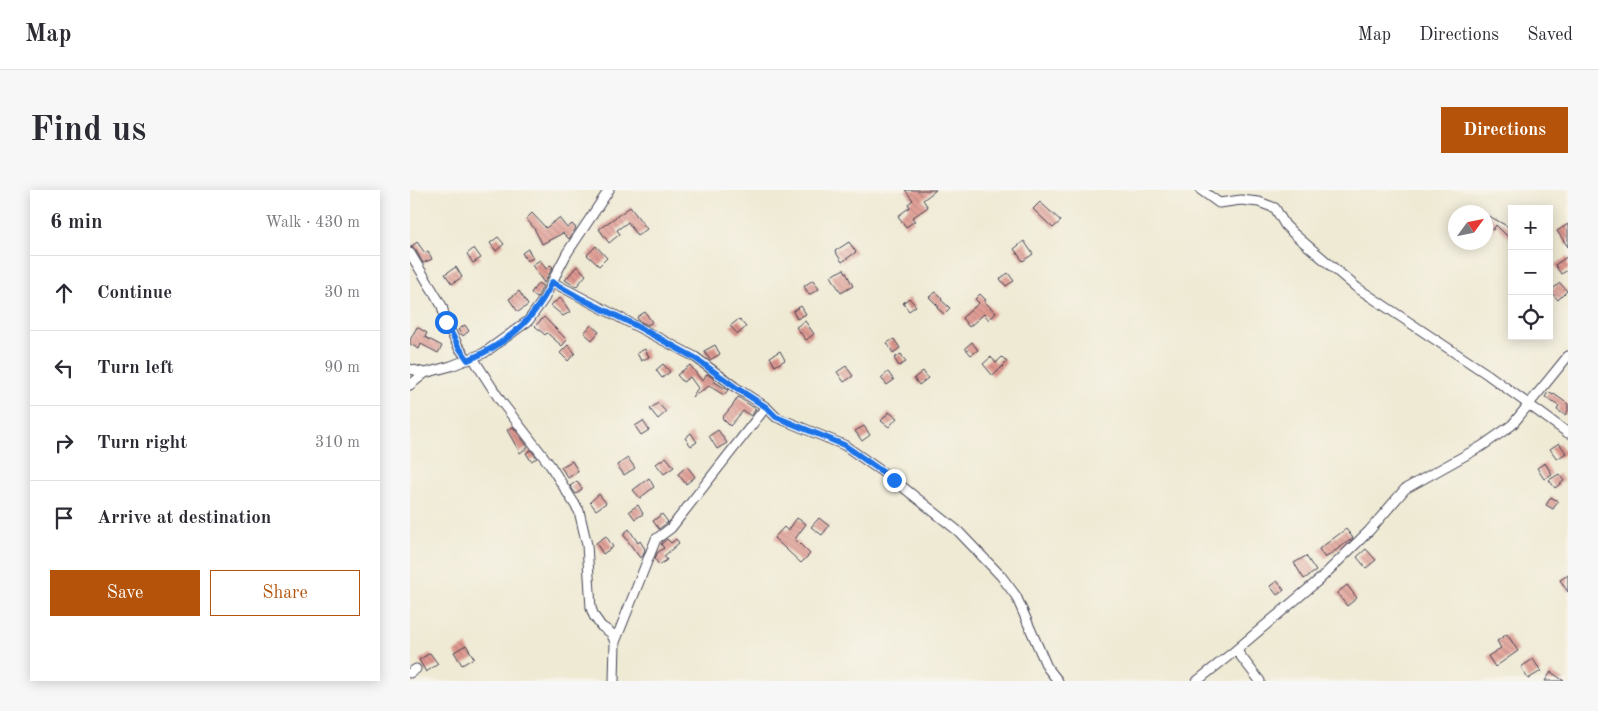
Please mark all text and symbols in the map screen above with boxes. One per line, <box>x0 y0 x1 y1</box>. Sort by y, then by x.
text: Map <box>25 23 72 47</box>
text: Map <box>1358 26 1391 44</box>
text: Directions <box>1419 26 1499 44</box>
text: Saved <box>1527 26 1573 44</box>
button: Directions <box>1441 107 1568 153</box>
text: Find us <box>30 113 146 148</box>
north arrow <box>1448 205 1493 250</box>
map controls <box>1508 205 1553 340</box>
button: + <box>1508 205 1553 250</box>
text: 6 min <box>50 212 103 233</box>
text: Walk · 430 m <box>265 215 360 231</box>
button: − <box>1508 250 1553 295</box>
icon: ahead <box>50 279 78 307</box>
text: Continue <box>97 284 172 303</box>
text: 30 m <box>324 285 360 301</box>
button: locate <box>1508 295 1553 340</box>
route start <box>435 311 458 334</box>
icon: left <box>50 354 78 382</box>
text: Turn left <box>97 359 174 378</box>
text: 90 m <box>324 360 360 376</box>
icon: right <box>50 429 78 457</box>
text: Turn right <box>97 434 187 453</box>
text: 310 m <box>315 435 360 451</box>
route end <box>883 469 906 492</box>
icon: arrive <box>50 504 78 532</box>
text: Arrive at destination <box>97 509 271 528</box>
button: Save <box>50 570 200 616</box>
button: Share <box>210 570 360 616</box>

